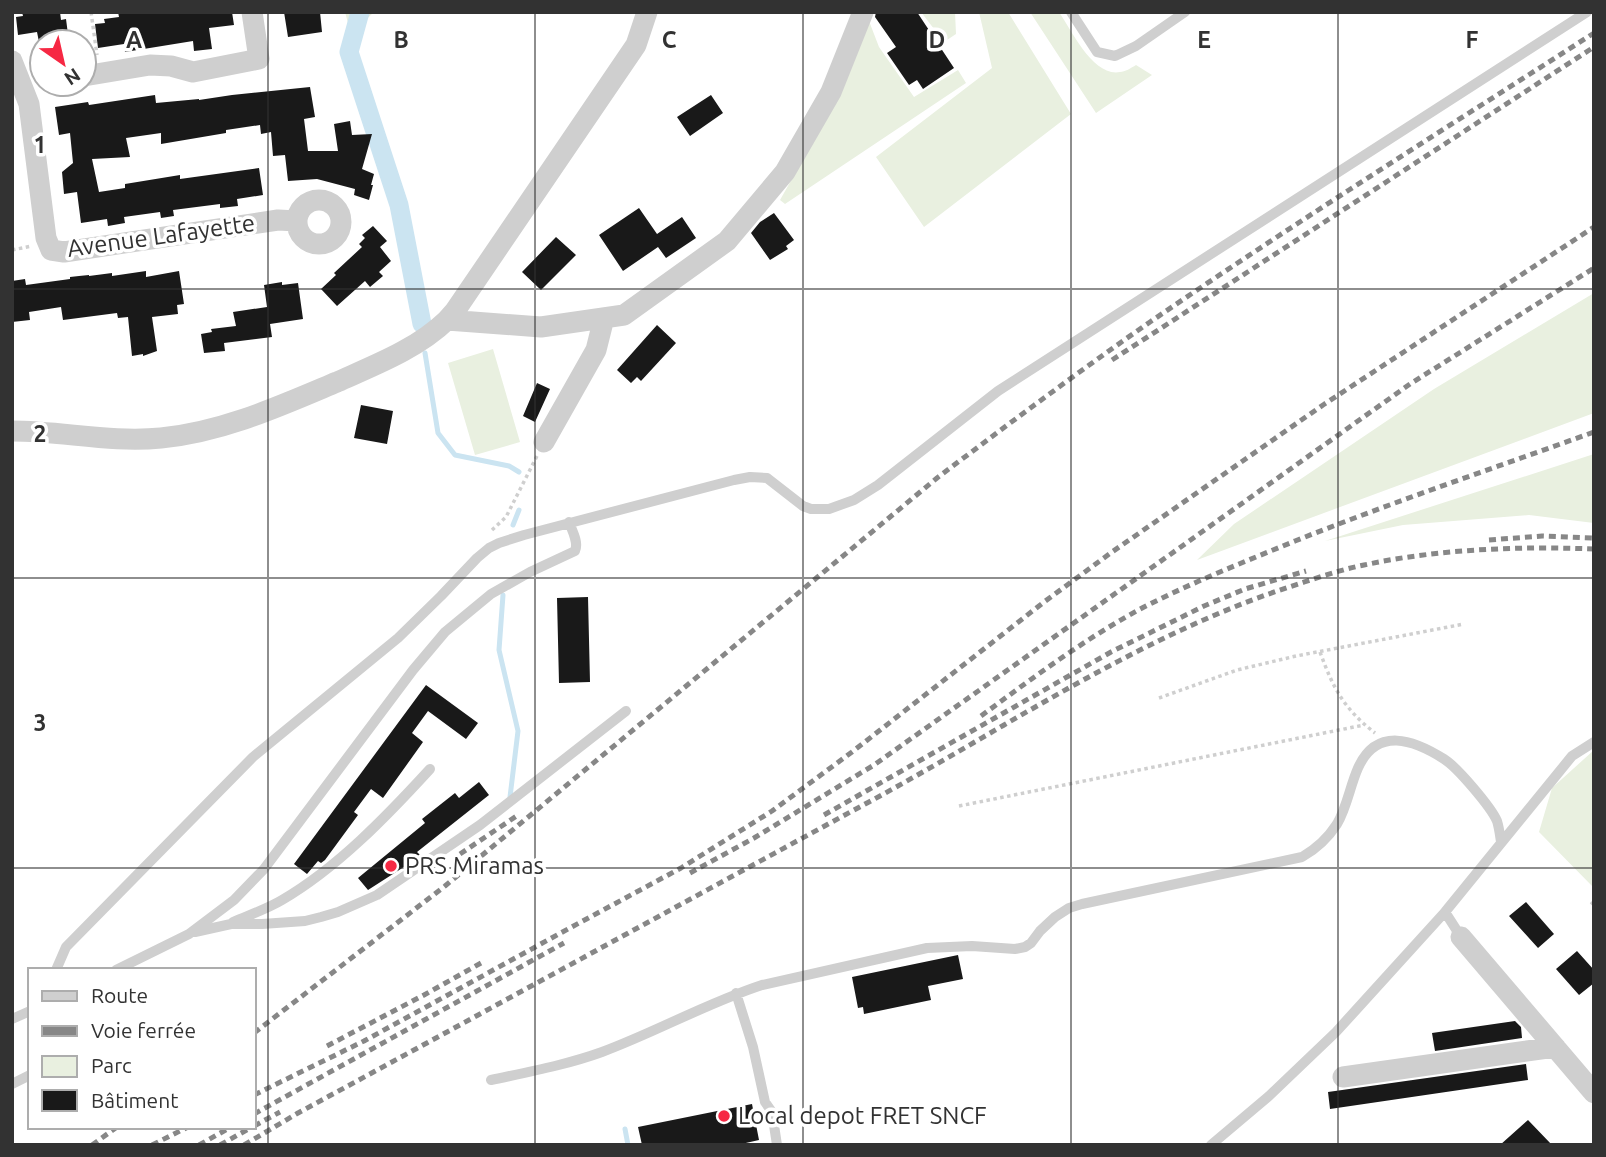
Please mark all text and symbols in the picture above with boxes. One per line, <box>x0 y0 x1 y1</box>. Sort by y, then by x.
text: A <box>126 27 142 52</box>
text: B <box>393 27 409 52</box>
text: C <box>662 27 677 52</box>
text: D <box>929 27 945 52</box>
text: E <box>1197 27 1211 52</box>
text: F <box>1466 27 1479 52</box>
north arrow <box>28 28 98 98</box>
text: N <box>60 64 85 90</box>
text: 1 <box>34 132 46 157</box>
street label: Avenue Lafayette <box>65 209 256 262</box>
text: 2 <box>34 421 46 446</box>
text: 3 <box>34 710 46 735</box>
place label: PRS Miramas <box>405 852 544 879</box>
marker: PRS Miramas <box>383 858 399 874</box>
legend <box>28 968 256 1129</box>
text: Route <box>91 983 148 1007</box>
text: Voie ferrée <box>91 1018 196 1042</box>
text: Parc <box>91 1053 132 1077</box>
text: Bâtiment <box>91 1088 178 1112</box>
place label: Local depot FRET SNCF <box>738 1102 987 1129</box>
marker: Local depot FRET SNCF <box>716 1108 732 1124</box>

